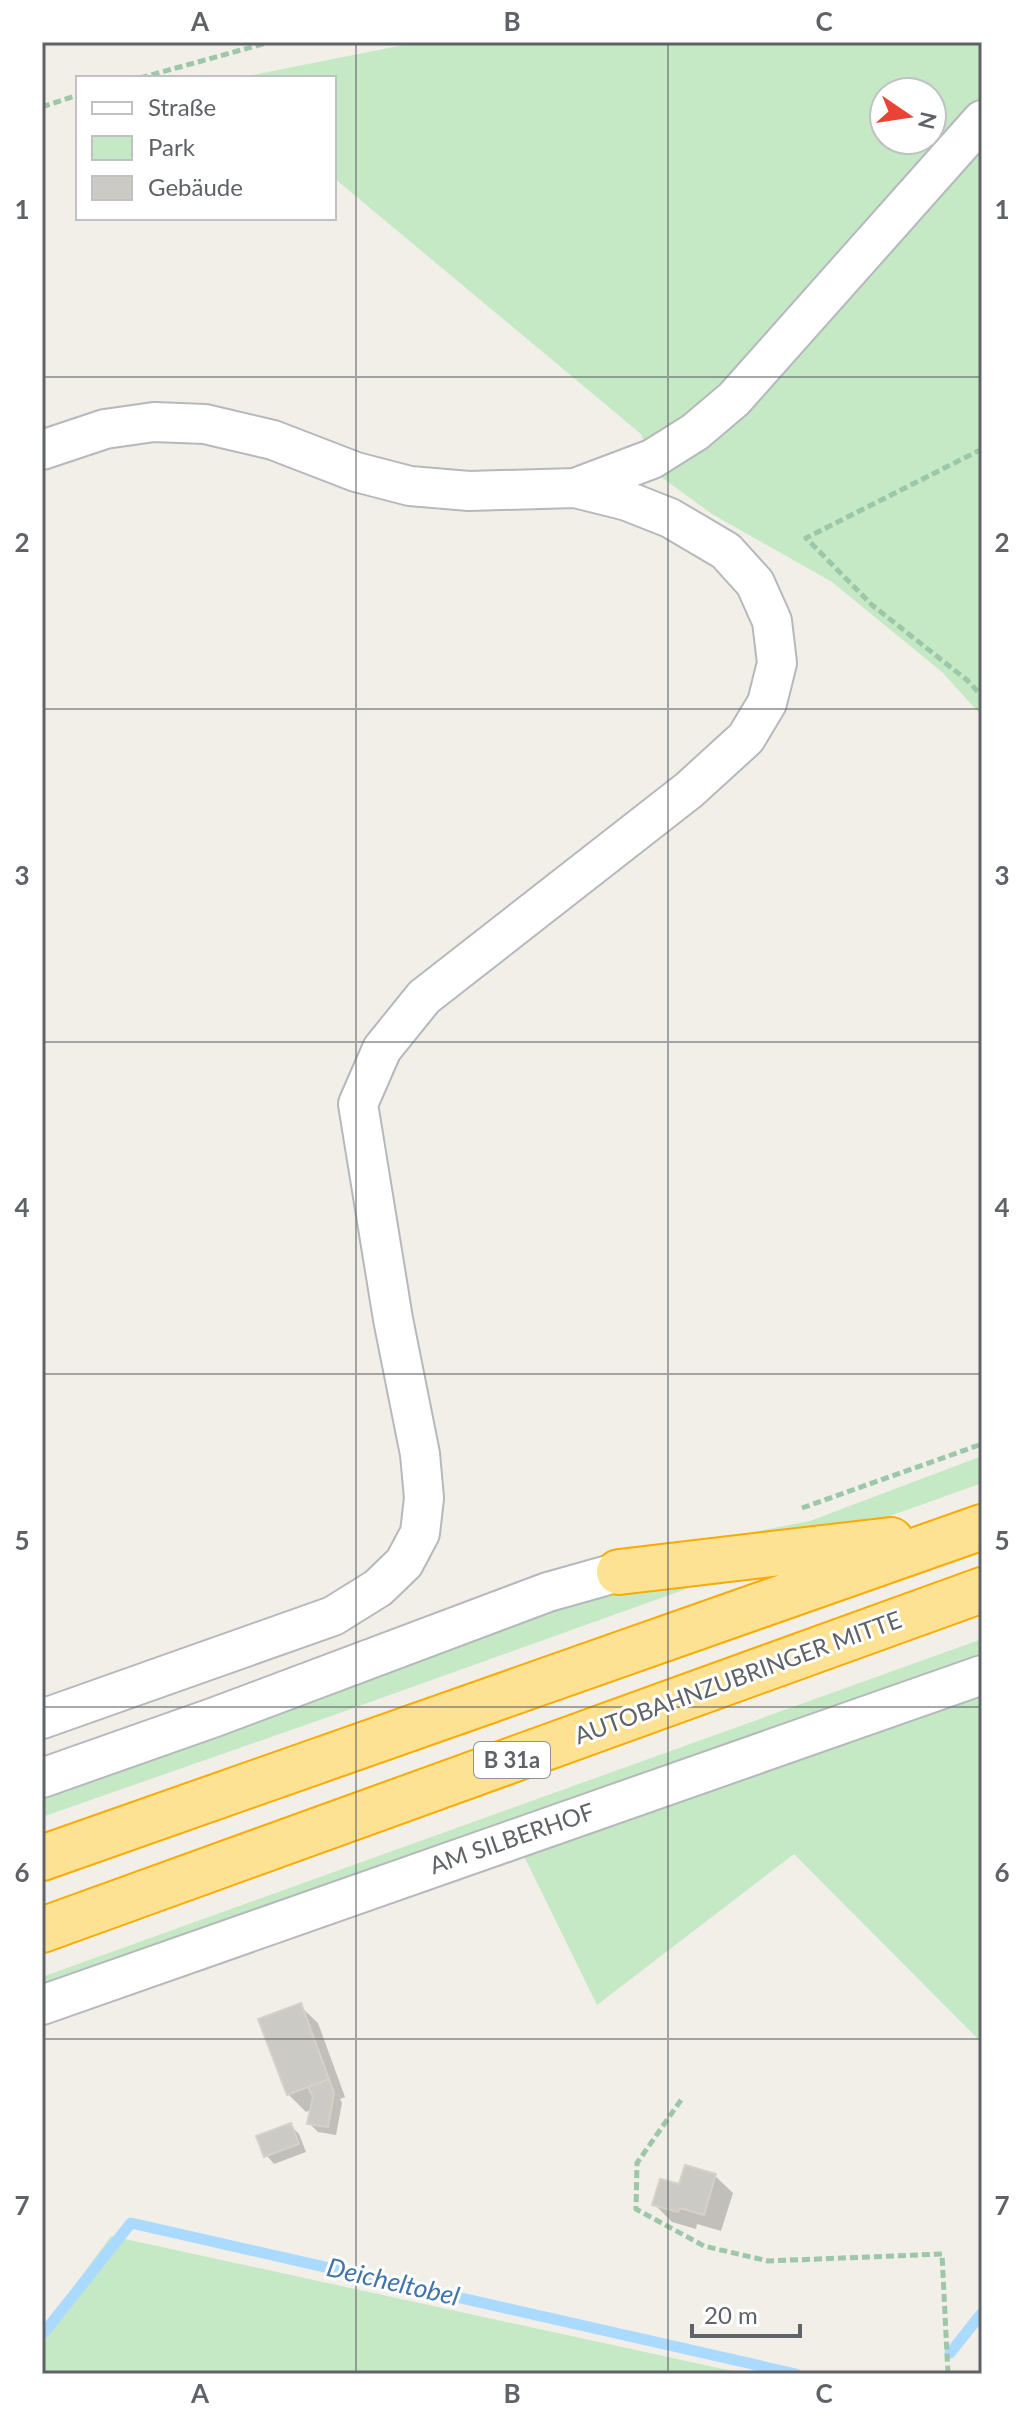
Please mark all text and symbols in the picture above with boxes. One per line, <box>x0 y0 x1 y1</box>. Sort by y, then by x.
text: A <box>190 5 210 37</box>
text: B <box>503 5 521 37</box>
text: C <box>815 5 833 37</box>
legend <box>76 76 336 220</box>
north arrow <box>868 76 948 156</box>
text: Straße <box>148 92 216 121</box>
text: N <box>913 109 943 132</box>
text: Park <box>148 132 196 161</box>
text: Gebäude <box>148 172 243 201</box>
text: 1 <box>14 193 30 225</box>
text: 1 <box>994 193 1010 225</box>
text: 2 <box>14 526 30 558</box>
text: 2 <box>994 526 1010 558</box>
text: 3 <box>14 859 30 891</box>
text: 3 <box>994 859 1010 891</box>
text: 4 <box>14 1191 30 1223</box>
text: 4 <box>994 1191 1010 1223</box>
text: 5 <box>14 1524 30 1556</box>
text: 5 <box>994 1524 1010 1556</box>
street label: AUTOBAHNZUBRINGER MITTE <box>570 1604 905 1749</box>
road number: B 31a <box>474 1742 550 1778</box>
street label: AM SILBERHOF <box>425 1796 598 1879</box>
text: 6 <box>14 1856 30 1888</box>
text: 6 <box>994 1856 1010 1888</box>
text: 7 <box>14 2189 30 2221</box>
text: 7 <box>994 2189 1010 2221</box>
water label: Deicheltobel <box>324 2250 463 2312</box>
scale bar <box>692 2288 800 2338</box>
text: 20 m <box>704 2300 758 2329</box>
text: A <box>190 2377 210 2409</box>
text: B <box>503 2377 521 2409</box>
text: C <box>815 2377 833 2409</box>

